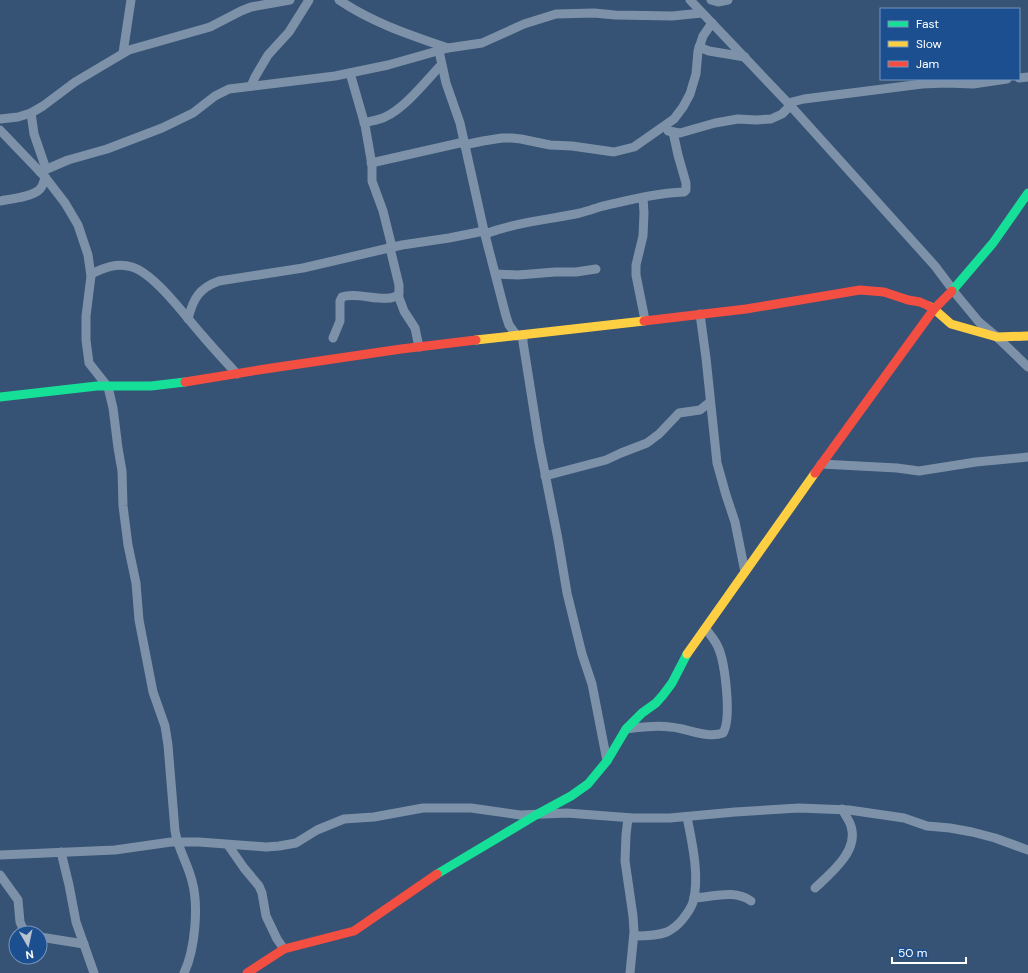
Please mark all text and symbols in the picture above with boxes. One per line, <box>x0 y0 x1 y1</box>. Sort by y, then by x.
legend <box>880 8 1020 80</box>
text: Fast <box>916 16 939 32</box>
text: Slow <box>916 36 942 52</box>
text: Jam <box>916 56 939 72</box>
north arrow <box>8 925 48 965</box>
scale bar <box>892 939 966 965</box>
text: 50 m <box>898 945 927 961</box>
text: N <box>25 947 35 962</box>

